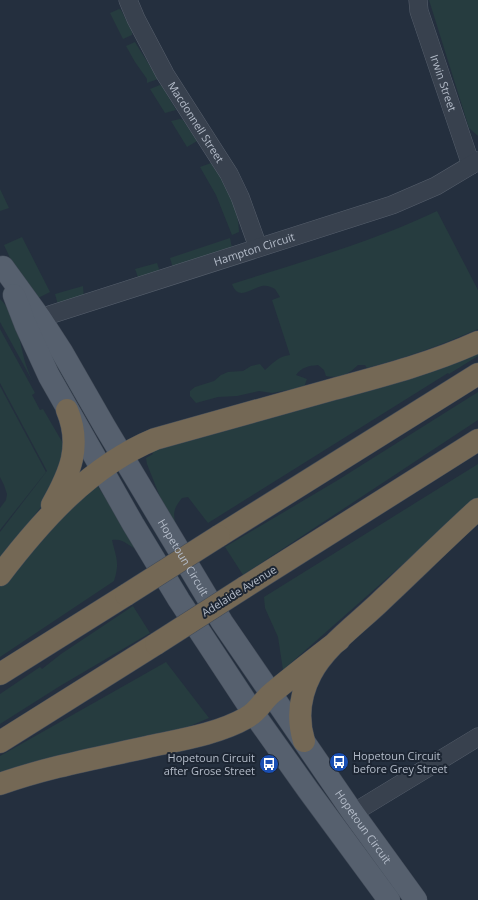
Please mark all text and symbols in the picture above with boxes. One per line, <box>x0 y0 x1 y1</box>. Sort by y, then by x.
street label: Irwin Street <box>427 52 460 113</box>
street label: Macdonnell Street <box>165 78 228 165</box>
street label: Hampton Circuit <box>212 229 297 269</box>
street label: Hopetoun Circuit <box>155 516 213 599</box>
street label: Adelaide Avenue <box>198 562 279 620</box>
place label: Hopetoun Circuit before Grey Street <box>353 748 448 776</box>
place label: Hopetoun Circuit after Grose Street <box>164 750 255 778</box>
bus stop icon: Hopetoun Circuit before Grey Street <box>328 751 350 773</box>
bus stop icon: Hopetoun Circuit after Grose Street <box>258 753 280 775</box>
street label: Hopetoun Circuit <box>332 786 395 866</box>

